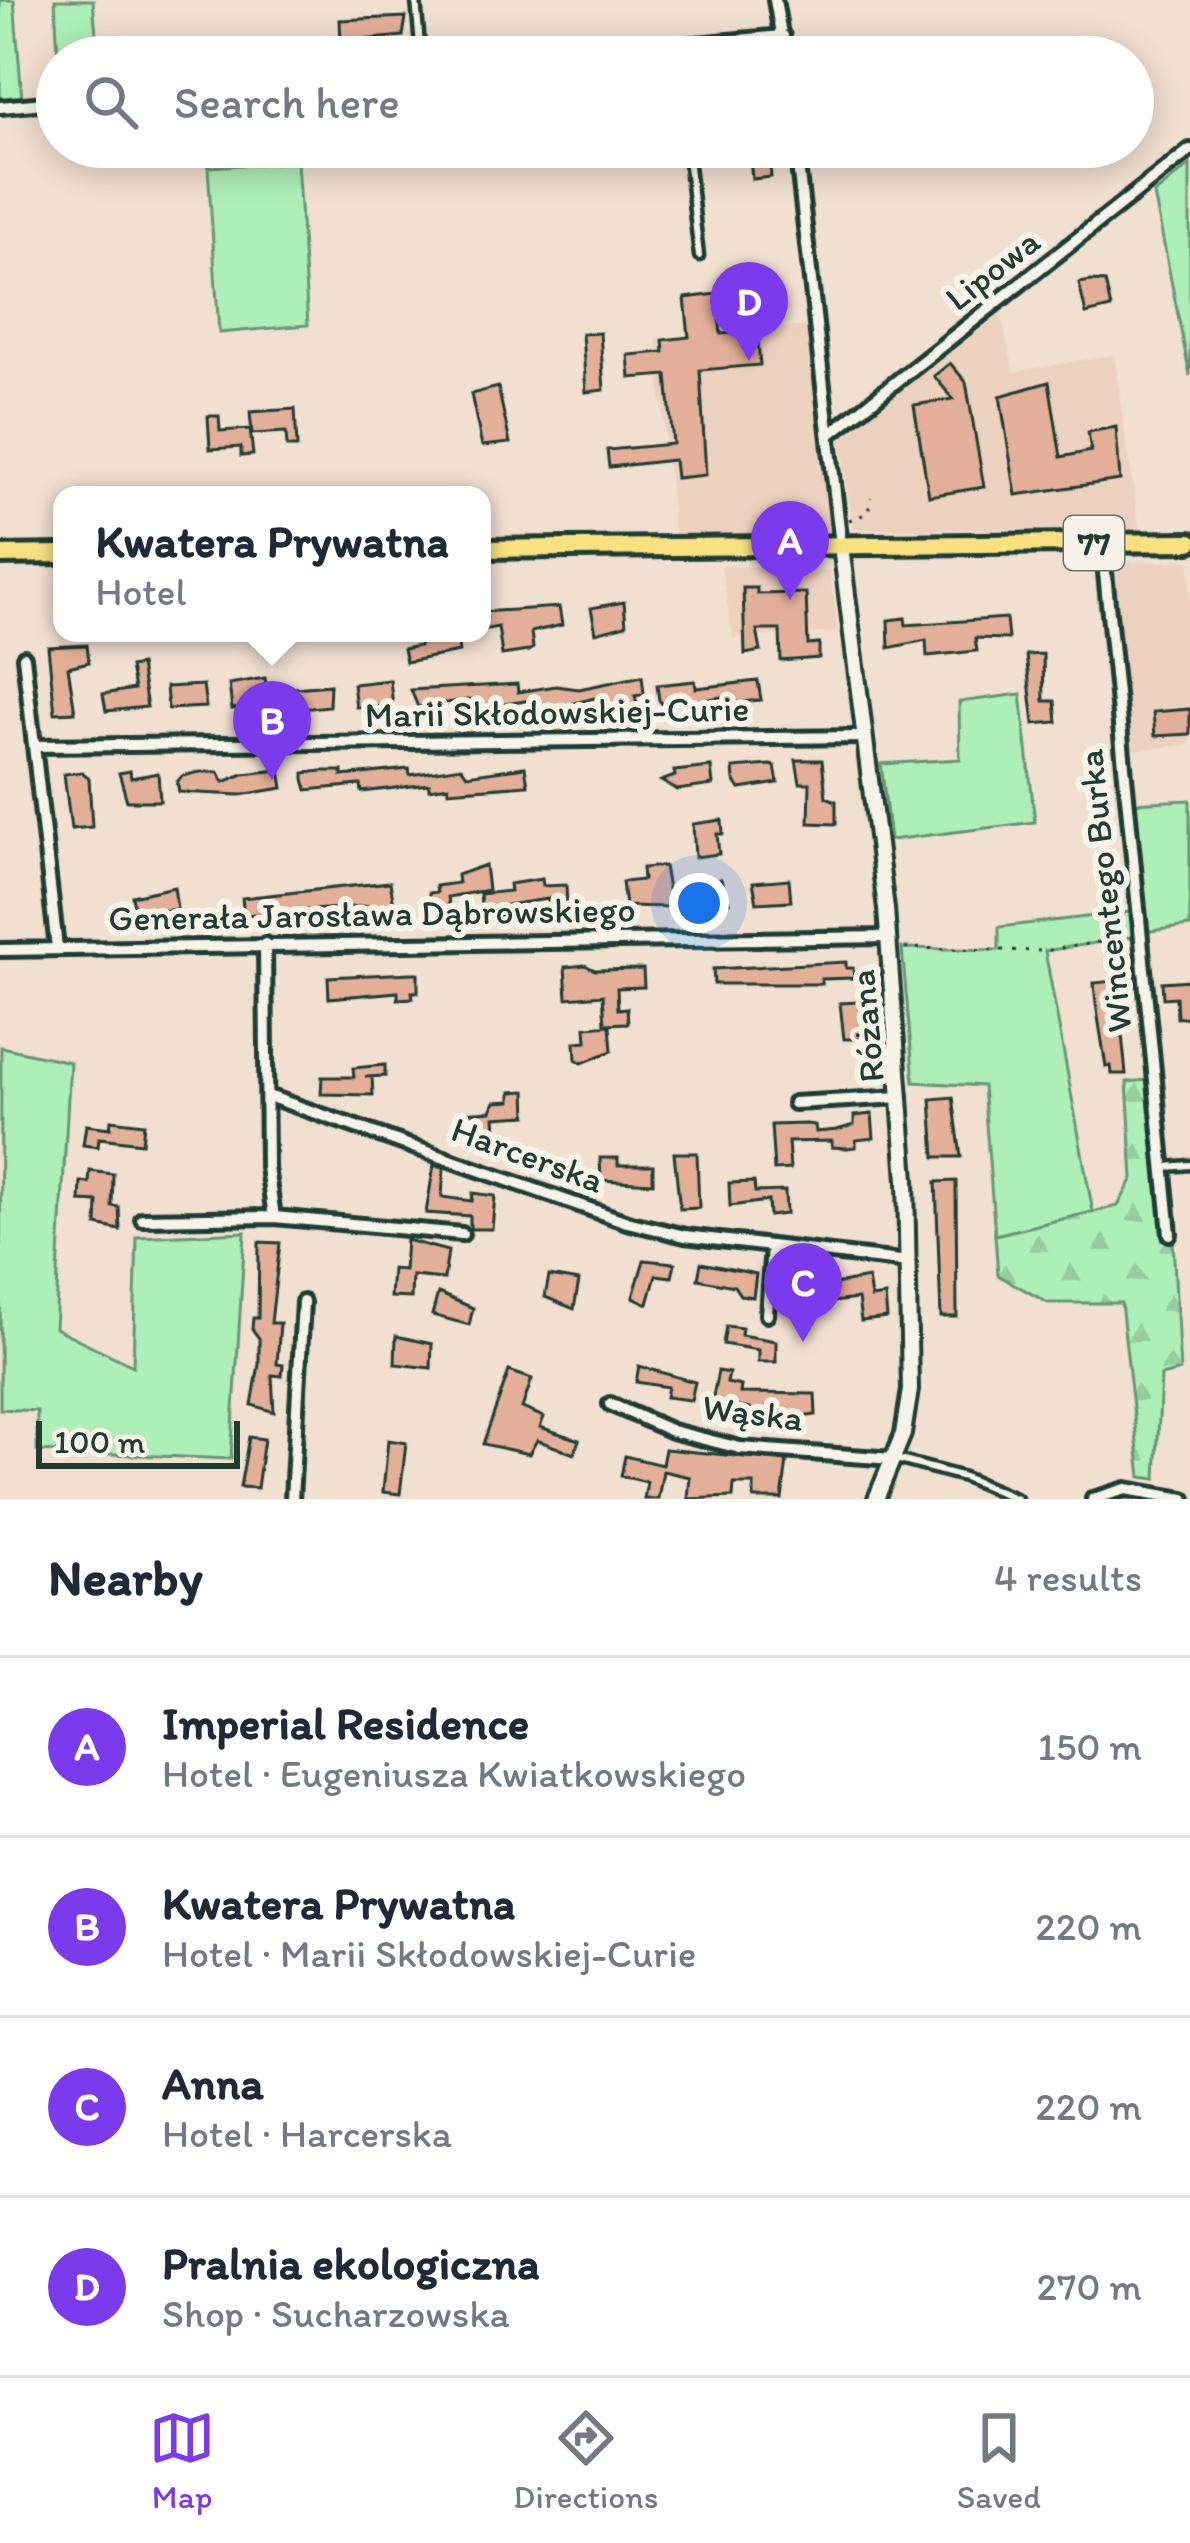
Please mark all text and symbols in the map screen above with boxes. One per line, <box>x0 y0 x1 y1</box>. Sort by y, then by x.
search box <box>36 36 1154 168</box>
icon: search <box>78 69 144 135</box>
text: Search here <box>174 75 400 129</box>
street label: Lipowa <box>937 219 1048 320</box>
pin: D <box>710 262 788 361</box>
popup <box>53 486 491 642</box>
pin: A <box>751 501 829 600</box>
text: Kwatera Prywatna <box>95 514 449 568</box>
road number: 77 <box>1064 516 1124 570</box>
text: Hotel <box>95 568 186 615</box>
pin: B <box>233 681 311 780</box>
street label: Marii Skłodowskiej-Curie <box>364 687 750 736</box>
street label: Wincentego Burka <box>1068 747 1141 1035</box>
your location <box>669 873 729 933</box>
street label: Generała Jarosława Dąbrowskiego <box>108 887 636 940</box>
street label: Różana <box>840 968 893 1084</box>
street label: Harcerska <box>446 1107 610 1202</box>
pin: C <box>764 1243 842 1342</box>
street label: Wąska <box>700 1385 806 1440</box>
scale bar <box>36 1415 240 1468</box>
text: 100 m <box>54 1422 145 1461</box>
text: Nearby <box>48 1547 203 1608</box>
text: 4 results <box>994 1554 1142 1601</box>
text: Imperial Residence <box>162 1696 529 1750</box>
text: A <box>75 1723 99 1770</box>
text: 150 m <box>1038 1723 1142 1770</box>
text: Hotel · Eugeniusza Kwiatkowskiego <box>162 1750 746 1797</box>
text: Kwatera Prywatna <box>162 1876 515 1930</box>
text: B <box>74 1903 100 1950</box>
text: 220 m <box>1035 1903 1142 1950</box>
text: Hotel · Marii Skłodowskiej-Curie <box>162 1930 696 1977</box>
text: Anna <box>162 2056 264 2110</box>
text: C <box>74 2083 100 2130</box>
text: 220 m <box>1035 2083 1142 2130</box>
text: Hotel · Harcerska <box>162 2110 452 2157</box>
text: Pralnia ekologiczna <box>162 2236 539 2290</box>
text: D <box>74 2263 100 2310</box>
text: 270 m <box>1037 2263 1142 2310</box>
text: Shop · Sucharzowska <box>162 2290 510 2337</box>
tab: Map <box>149 2405 215 2516</box>
tab: Directions <box>513 2405 658 2516</box>
tab: Saved <box>957 2405 1041 2516</box>

